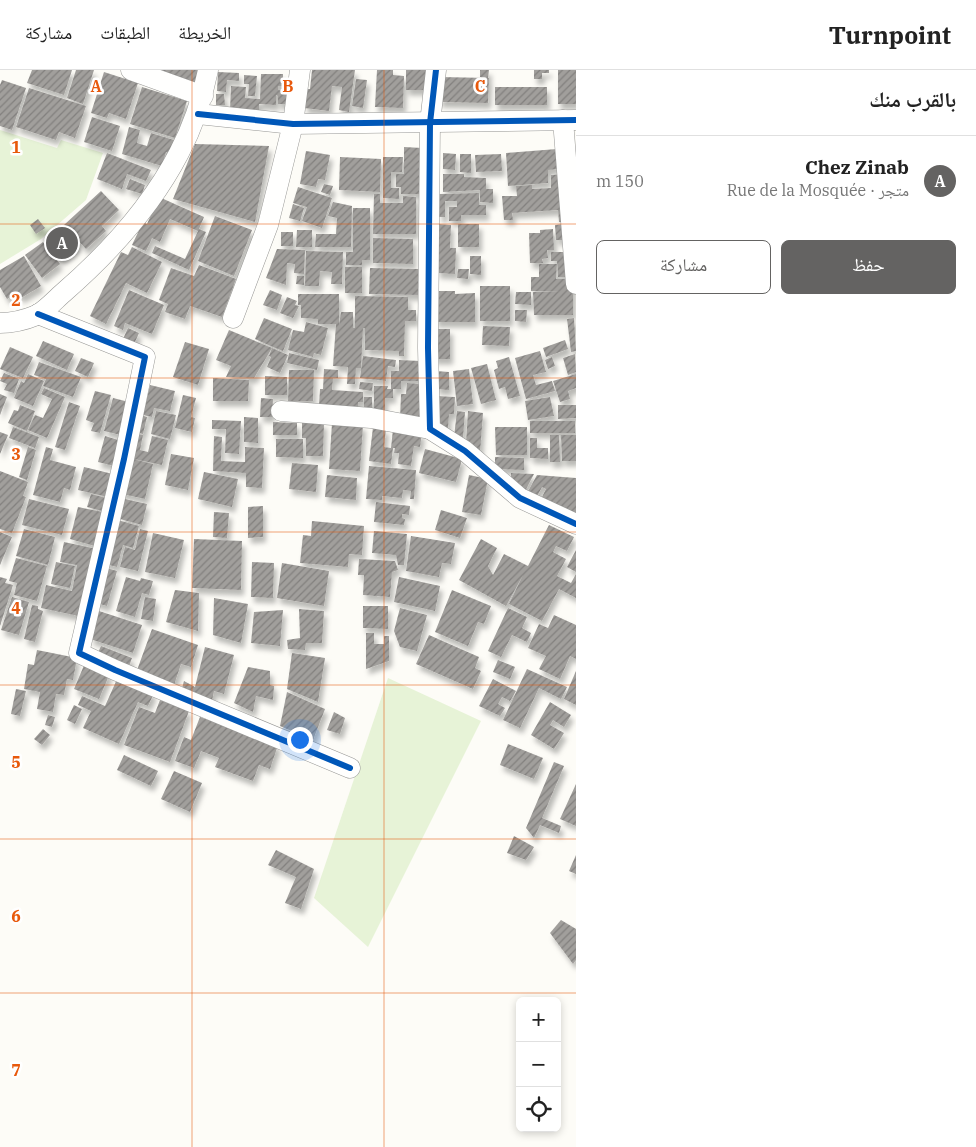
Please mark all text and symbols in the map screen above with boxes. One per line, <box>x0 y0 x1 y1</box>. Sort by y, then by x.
text: Turnpoint <box>829 19 951 51</box>
text: مشاركة <box>25 21 72 44</box>
text: الطبقات <box>100 21 150 44</box>
text: الخريطة <box>178 21 231 44</box>
text: A <box>90 76 102 96</box>
text: B <box>282 76 294 96</box>
text: C <box>475 76 485 96</box>
text: بالقرب منك <box>869 85 956 113</box>
text: 1 <box>11 137 21 157</box>
text: Chez Zinab <box>805 155 909 179</box>
text: 150 m <box>596 171 644 191</box>
text: A <box>934 171 946 191</box>
text: متجر · Rue de la Mosquée <box>727 180 909 200</box>
pin: A <box>46 224 78 262</box>
button: مشاركة <box>596 240 771 294</box>
button: حفظ <box>781 240 956 294</box>
text: 2 <box>11 290 21 310</box>
text: 3 <box>11 444 21 464</box>
text: 4 <box>11 598 21 618</box>
your location <box>287 727 313 753</box>
text: 5 <box>11 752 21 772</box>
text: 6 <box>11 906 21 926</box>
map controls <box>516 997 561 1132</box>
button: + <box>516 997 561 1042</box>
button: − <box>516 1042 561 1087</box>
text: 7 <box>11 1060 21 1080</box>
button: locate <box>516 1087 561 1132</box>

